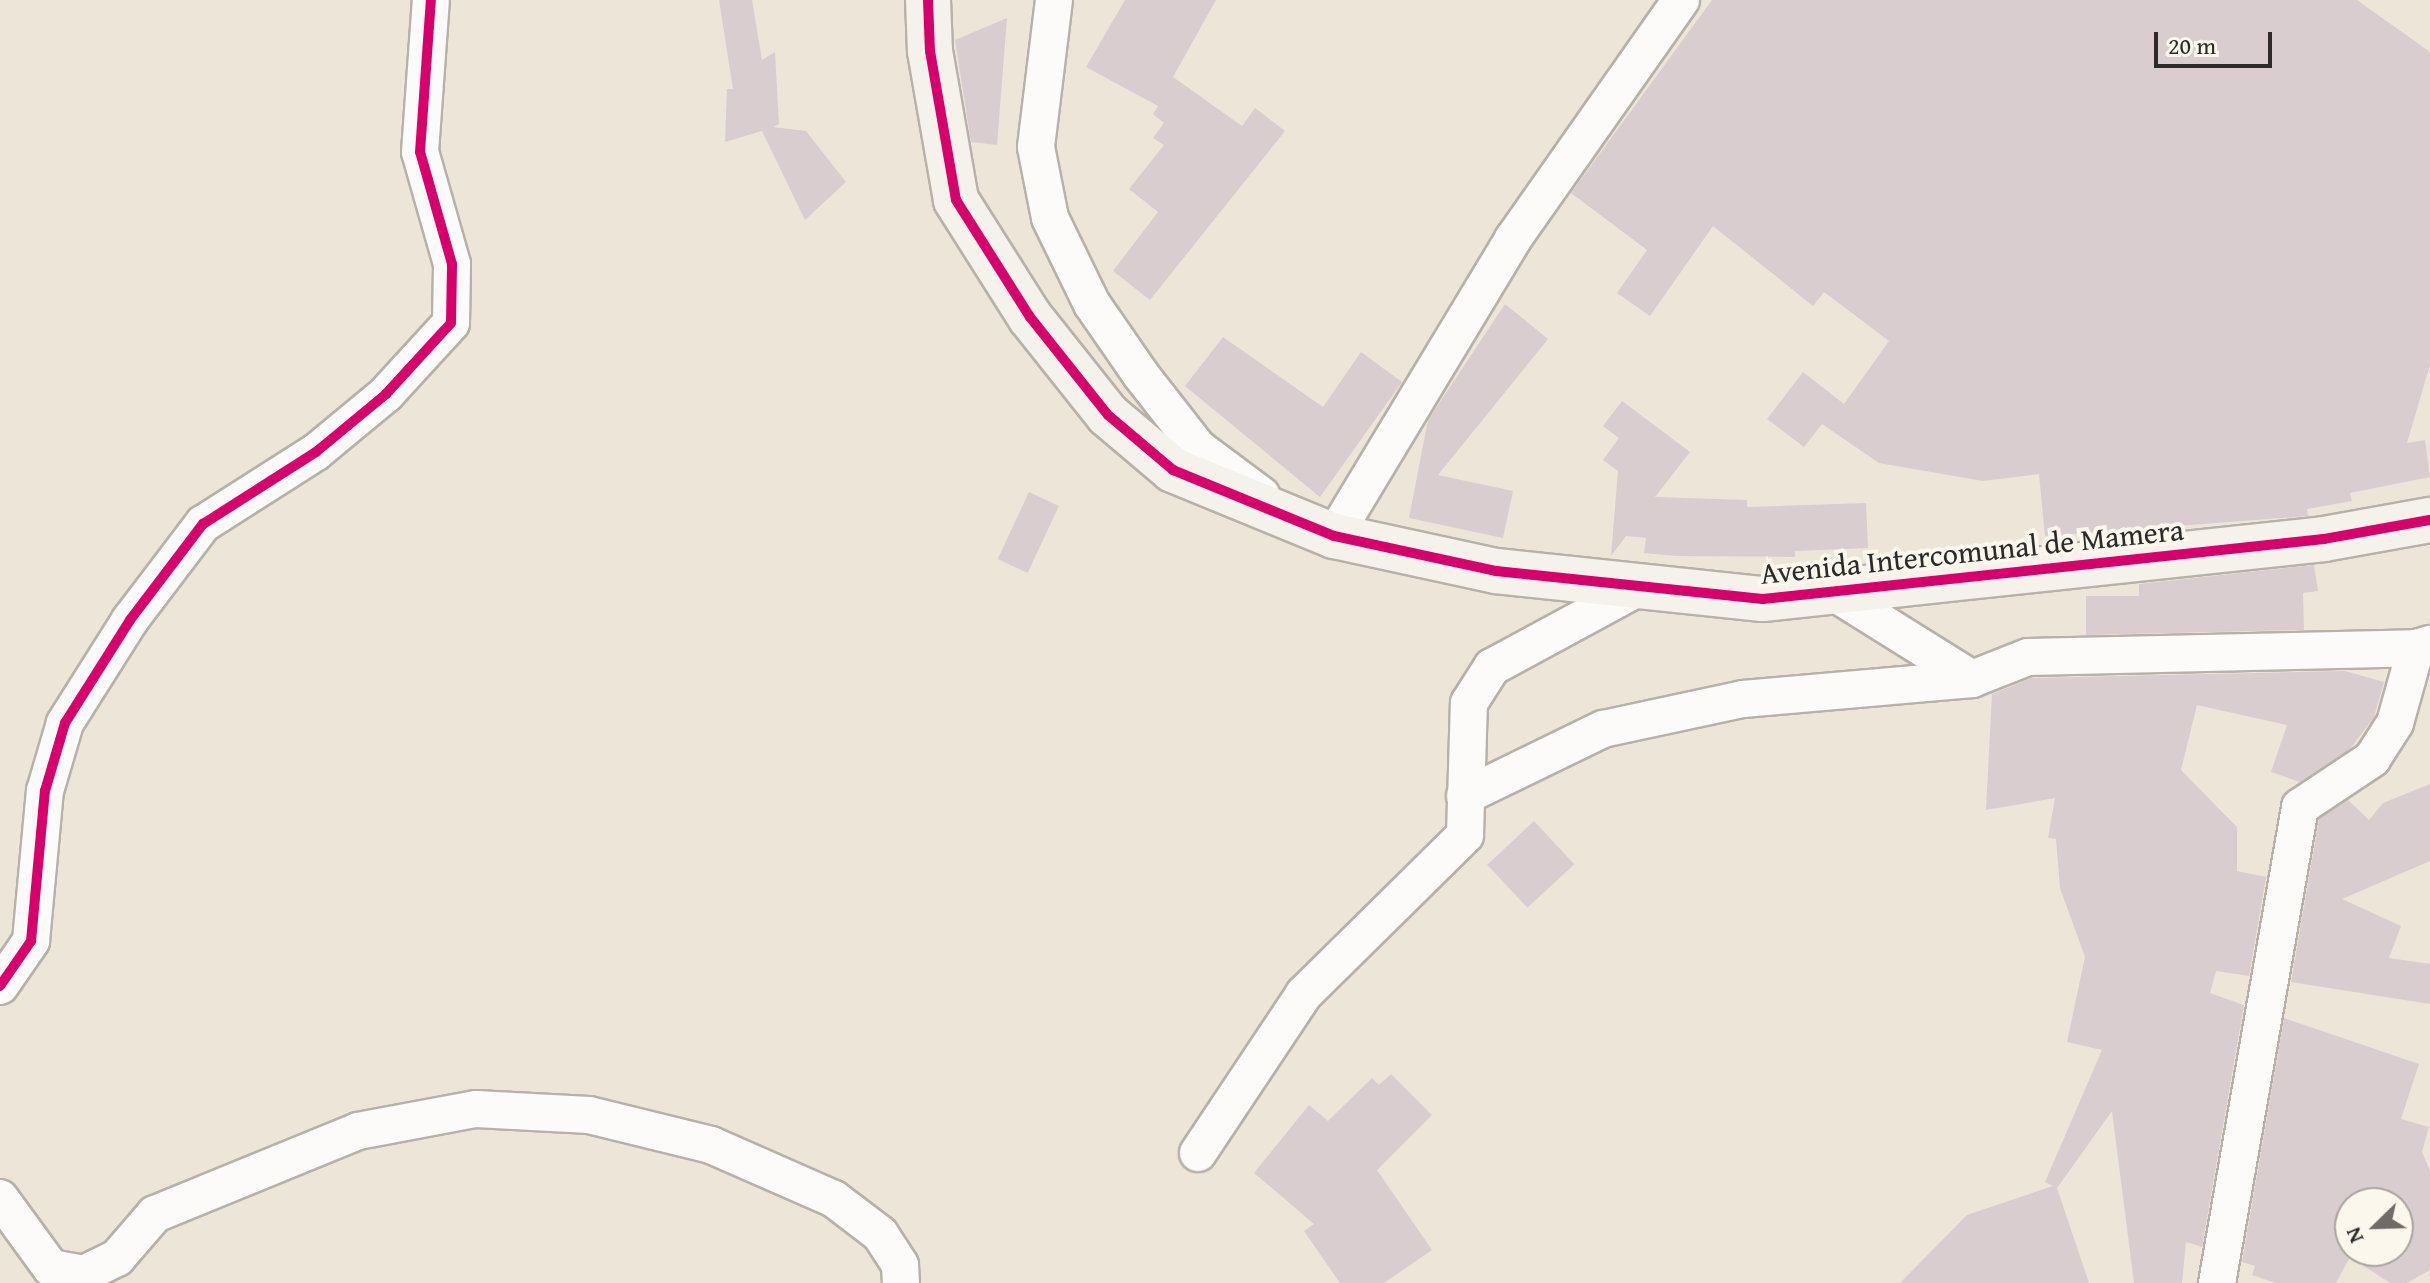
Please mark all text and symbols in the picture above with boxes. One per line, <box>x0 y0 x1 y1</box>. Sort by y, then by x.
scale bar <box>2158 16 2276 66</box>
text: 20 m <box>2168 28 2216 63</box>
street label: Avenida Intercomunal de Mamera <box>1759 511 2185 591</box>
north arrow <box>2334 1187 2414 1267</box>
text: N <box>2336 1223 2371 1249</box>

